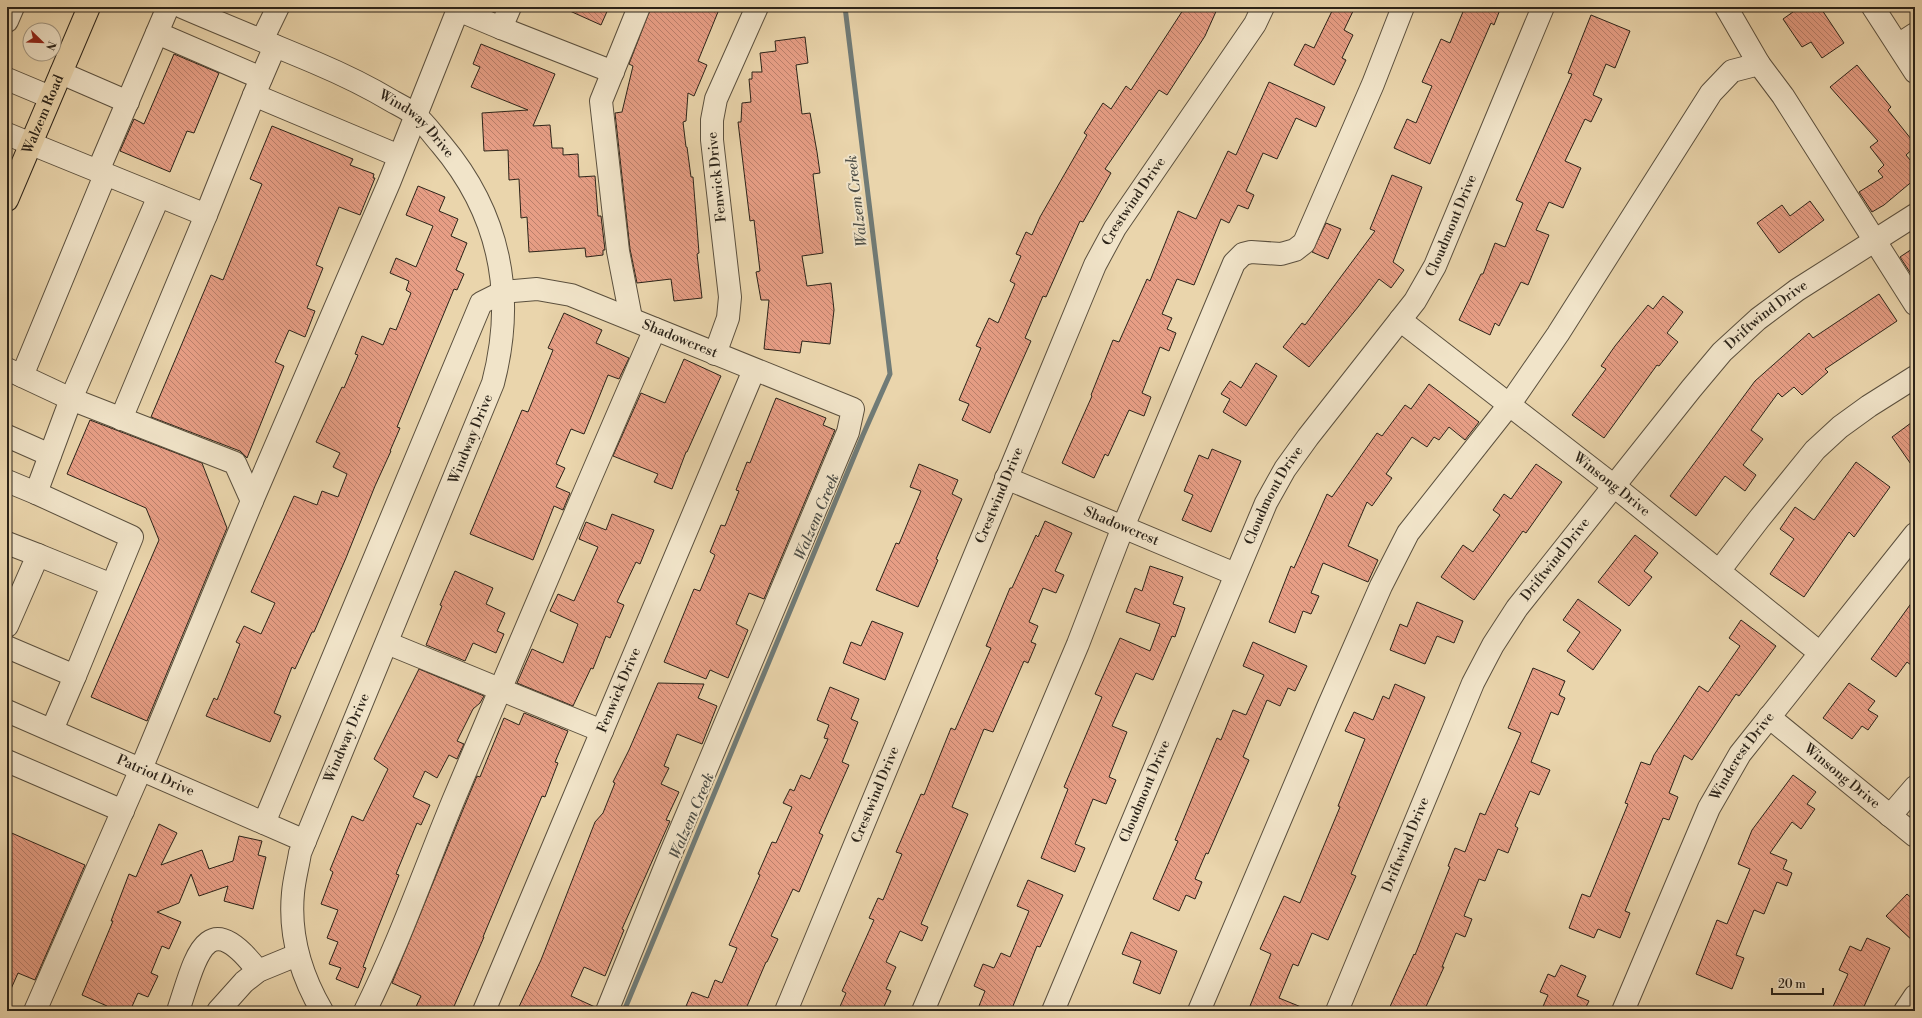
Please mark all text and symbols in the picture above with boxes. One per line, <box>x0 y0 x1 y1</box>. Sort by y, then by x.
north arrow <box>22 22 62 62</box>
text: N <box>42 39 58 53</box>
street label: Walzem Road <box>18 72 68 158</box>
street label: Windway Drive <box>375 86 458 162</box>
street label: Fenwick Drive <box>703 131 731 223</box>
water label: Walzem Creek <box>842 154 872 248</box>
street label: Crestwind Drive <box>1098 154 1170 249</box>
street label: Cloudmont Drive <box>1422 172 1481 280</box>
street label: Driftwind Drive <box>1721 276 1811 354</box>
street label: Shadowcrest <box>639 316 720 362</box>
street label: Windway Drive <box>444 391 497 487</box>
street label: Cloudmont Drive <box>1240 443 1307 548</box>
street label: Crestwind Drive <box>972 444 1028 546</box>
street label: Winsong Drive <box>1569 448 1654 521</box>
water label: Walzem Creek <box>790 471 844 563</box>
street label: Shadowcrest <box>1081 503 1162 550</box>
street label: Driftwind Drive <box>1517 514 1594 605</box>
street label: Fenwick Drive <box>593 645 645 736</box>
street label: Windway Drive <box>320 691 374 786</box>
street label: Windcrest Drive <box>1706 709 1779 805</box>
street label: Cloudmont Drive <box>1116 737 1175 846</box>
street label: Winsong Drive <box>1799 739 1884 813</box>
street label: Crestwind Drive <box>848 744 904 846</box>
street label: Patriot Drive <box>114 751 197 801</box>
water label: Walzem Creek <box>665 770 719 862</box>
street label: Driftwind Drive <box>1378 794 1434 895</box>
scale bar <box>1772 970 1823 996</box>
text: 20 m <box>1778 977 1806 992</box>

